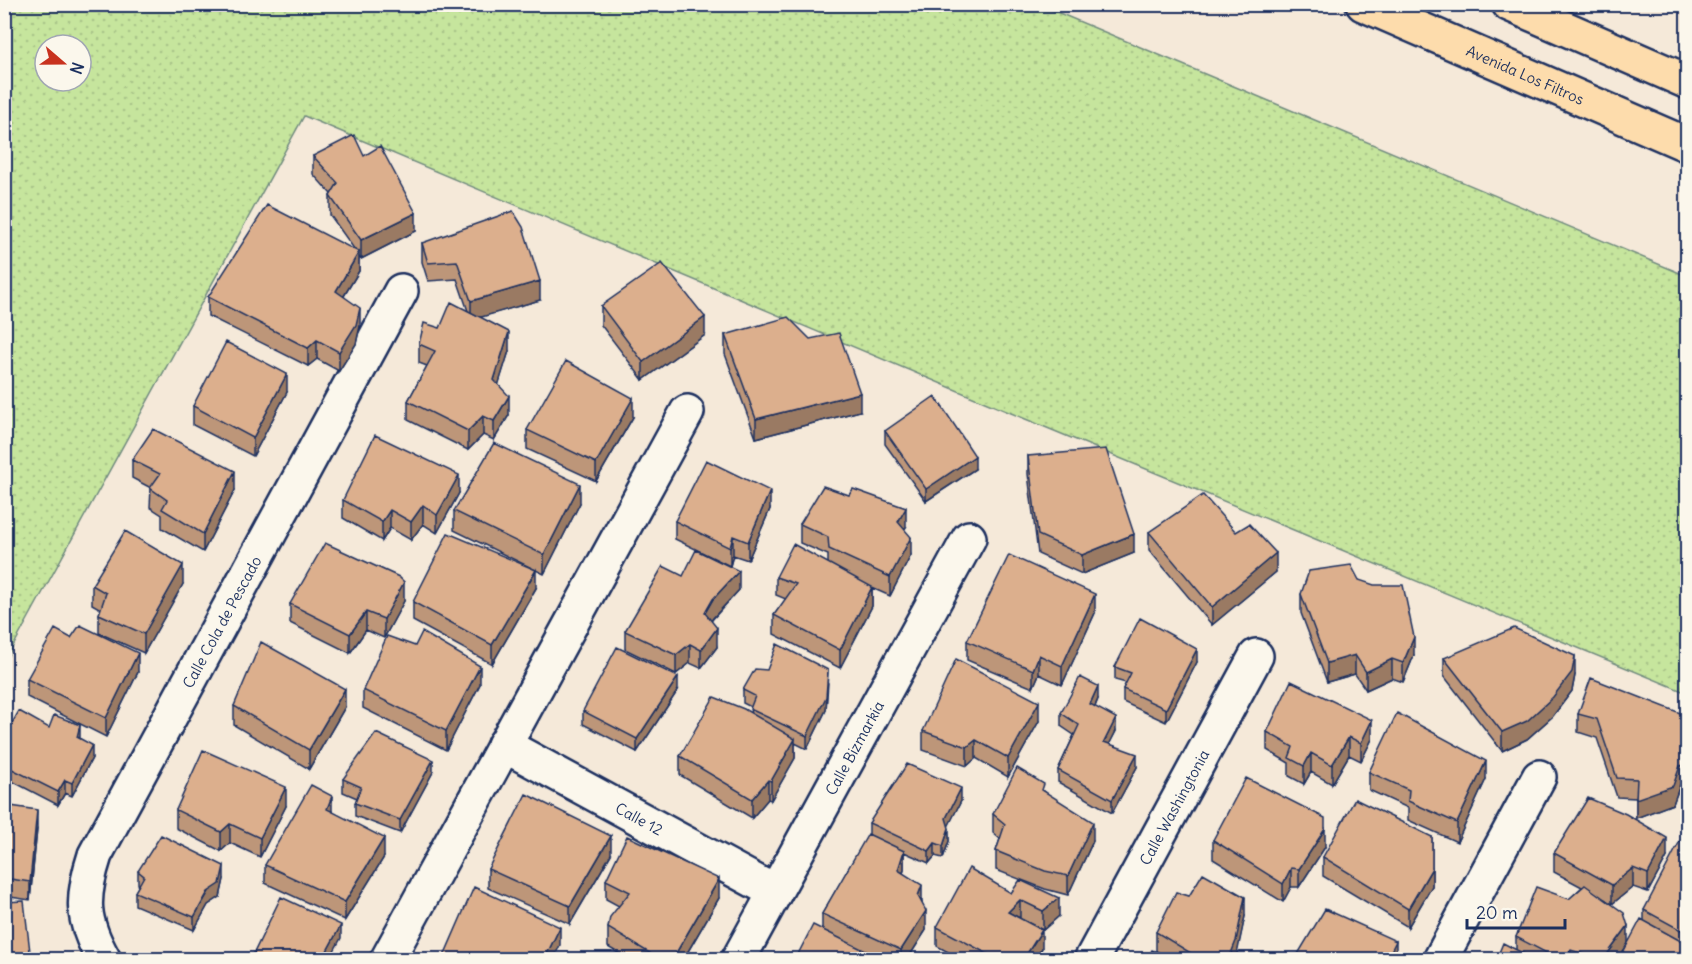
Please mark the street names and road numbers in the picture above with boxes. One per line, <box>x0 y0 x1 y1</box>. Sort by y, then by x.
street label: Avenida Los Filtros <box>1464 41 1587 108</box>
street label: Calle Cola de Pescado <box>178 552 265 691</box>
street label: Calle Bizmarkia <box>821 697 888 798</box>
street label: Calle Washingtonia <box>1135 746 1213 868</box>
street label: Calle 12 <box>612 798 666 839</box>

